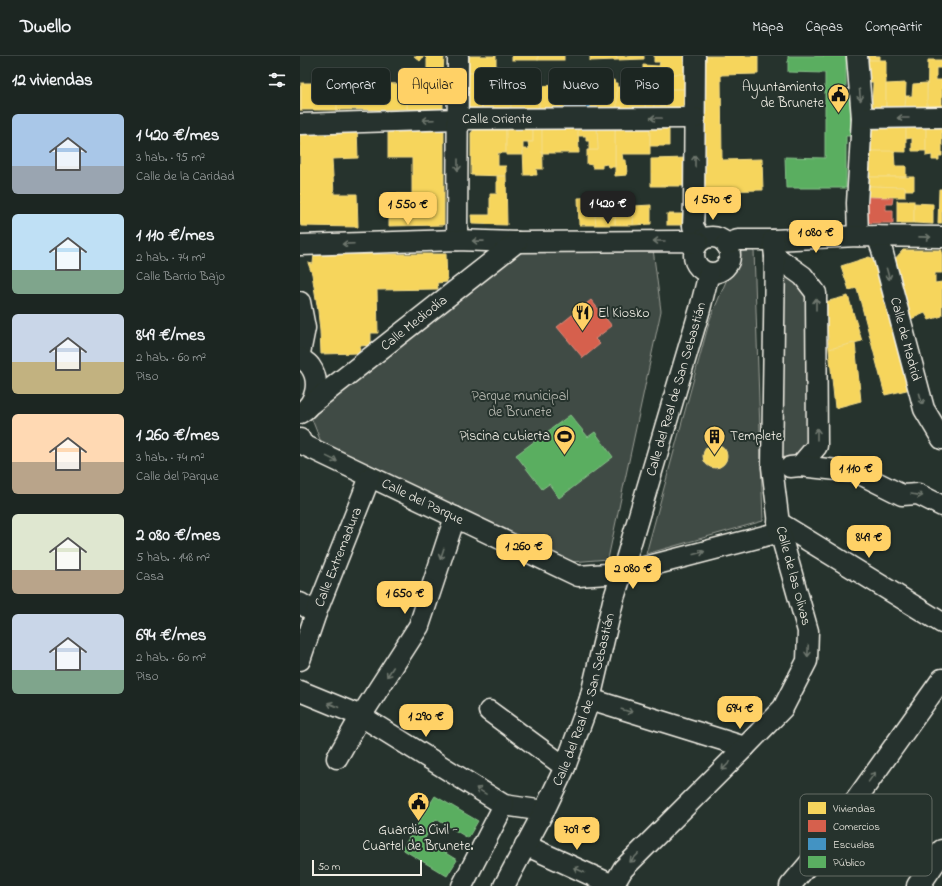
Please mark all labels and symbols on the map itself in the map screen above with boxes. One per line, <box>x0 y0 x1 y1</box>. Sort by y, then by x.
place label: Ayuntamiento de Brunete <box>742 77 825 114</box>
public building icon: Ayuntamiento de Brunete <box>826 82 852 115</box>
one-way arrow <box>857 88 864 101</box>
street label: Calle Oriente <box>462 108 533 129</box>
one-way arrow <box>650 114 663 122</box>
one-way arrow <box>897 114 910 121</box>
one-way arrow <box>422 116 435 124</box>
one-way arrow <box>691 155 699 168</box>
one-way arrow <box>454 158 462 171</box>
pin: 1 570 € <box>676 187 750 221</box>
pin: 1 420 € <box>571 191 645 225</box>
pin: 1 550 € <box>371 192 445 226</box>
pin: 1 080 € <box>779 220 853 254</box>
one-way arrow <box>918 233 931 241</box>
one-way arrow <box>472 237 485 245</box>
one-way arrow <box>653 237 666 245</box>
one-way arrow <box>342 240 355 247</box>
one-way arrow <box>885 267 892 280</box>
street label: Calle Mediodía <box>376 290 452 356</box>
street label: Calle de Madrid <box>884 295 927 384</box>
one-way arrow <box>812 298 820 311</box>
restaurant icon: El Kiosko <box>569 300 595 333</box>
street label: Calle del Real de San Sebastián <box>641 300 712 479</box>
place label: El Kiosko <box>598 303 649 324</box>
park label: Parque municipal de Brunete <box>471 386 569 423</box>
one-way arrow <box>918 393 925 406</box>
sports icon: Piscina cubierta <box>552 423 578 456</box>
building icon: Templete <box>702 423 728 456</box>
place label: Piscina cubierta <box>459 426 550 447</box>
place label: Templete <box>730 426 783 447</box>
one-way arrow <box>813 428 821 441</box>
one-way arrow <box>326 456 338 463</box>
pin: 1 110 € <box>819 456 893 490</box>
street label: Calle del Parque <box>378 473 468 531</box>
one-way arrow <box>910 491 923 499</box>
street label: Calle Extremadura <box>309 504 368 610</box>
street label: Calle de las Olivas <box>770 524 816 628</box>
pin: 849 € <box>841 525 897 559</box>
pin: 1 260 € <box>487 534 561 568</box>
one-way arrow <box>438 548 446 560</box>
one-way arrow <box>692 549 705 557</box>
pin: 2 080 € <box>596 556 670 590</box>
pin: 1 650 € <box>368 581 442 615</box>
street label: Calle del Real de San Sebastián <box>547 611 620 790</box>
one-way arrow <box>804 644 811 657</box>
one-way arrow <box>385 666 393 678</box>
pin: 694 € <box>712 696 768 730</box>
one-way arrow <box>327 700 339 708</box>
pin: 1 290 € <box>389 704 463 738</box>
one-way arrow <box>620 708 633 715</box>
one-way arrow <box>721 761 731 771</box>
one-way arrow <box>868 771 876 782</box>
one-way arrow <box>476 787 487 795</box>
public building icon: Guardia Civil - Cuartel de Brunete. <box>405 789 431 822</box>
legend <box>800 794 932 876</box>
text: Viviendas <box>832 801 875 817</box>
pin: 709 € <box>549 817 605 851</box>
text: Comercios <box>833 819 880 835</box>
place label: Guardia Civil - Cuartel de Brunete. <box>363 820 474 857</box>
text: Escuelas <box>833 837 875 853</box>
one-way arrow <box>629 853 639 863</box>
text: Público <box>833 855 865 871</box>
scale bar <box>312 858 422 877</box>
one-way arrow <box>574 866 586 873</box>

